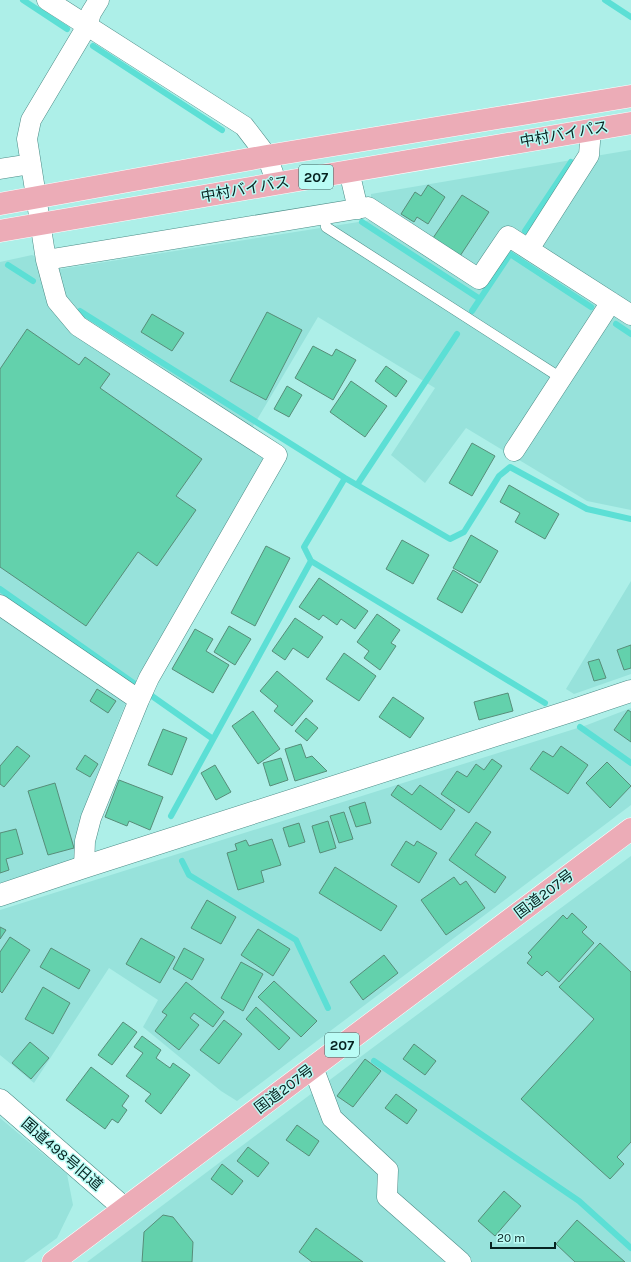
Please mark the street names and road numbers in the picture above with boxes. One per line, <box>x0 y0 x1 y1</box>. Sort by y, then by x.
street label: 中村バイパス <box>518 117 610 151</box>
road number: 207 <box>299 165 333 189</box>
street label: 中村バイパス <box>199 172 291 206</box>
street label: 国道207号 <box>511 866 577 922</box>
road number: 207 <box>325 1033 359 1057</box>
street label: 国道207号 <box>251 1061 317 1117</box>
street label: 国道498号旧道 <box>18 1114 106 1194</box>

